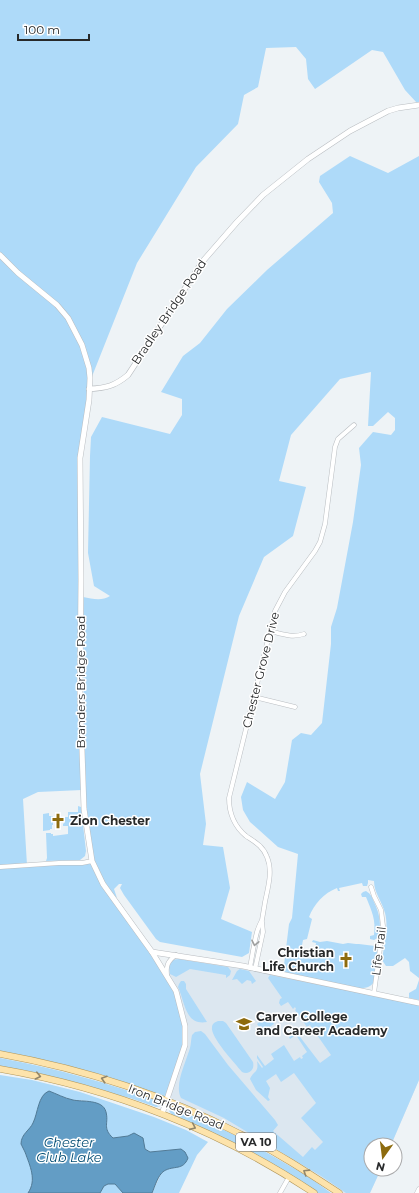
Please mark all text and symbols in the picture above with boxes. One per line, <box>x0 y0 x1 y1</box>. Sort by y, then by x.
scale bar <box>18 16 89 42</box>
text: 100 m <box>24 22 60 37</box>
street label: Bradley Bridge Road <box>128 256 209 367</box>
street label: Chester Grove Drive <box>239 610 282 729</box>
street label: Branders Bridge Road <box>73 616 88 748</box>
church icon: Zion Chester <box>49 812 67 830</box>
place label: Zion Chester <box>70 813 150 828</box>
street label: Life Trail <box>368 926 389 976</box>
one-way arrow <box>251 940 259 946</box>
place label: Christian Life Church <box>262 945 334 974</box>
church icon: Christian Life Church <box>337 951 355 969</box>
place label: Carver College and Career Academy <box>256 1009 388 1038</box>
school or university icon: Carver College and Career Academy <box>235 1015 253 1033</box>
one-way arrow <box>35 1072 41 1080</box>
one-way arrow <box>101 1075 108 1083</box>
street label: Iron Bridge Road <box>126 1080 226 1133</box>
one-way arrow <box>189 1122 197 1130</box>
road number: VA 10 <box>236 1133 276 1151</box>
water label: Chester Club Lake <box>36 1134 102 1165</box>
north arrow <box>363 1137 403 1177</box>
text: N <box>375 1159 387 1175</box>
one-way arrow <box>303 1169 310 1176</box>

